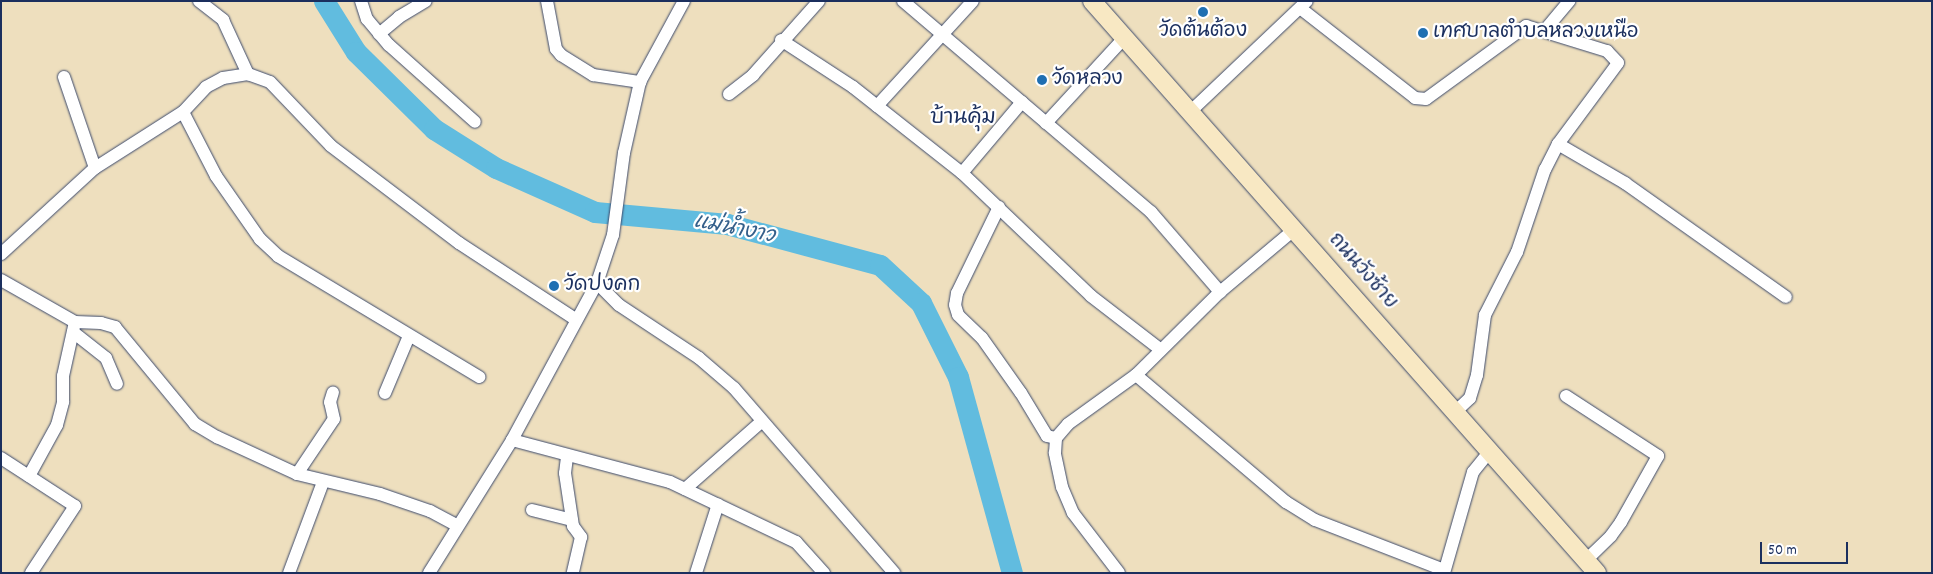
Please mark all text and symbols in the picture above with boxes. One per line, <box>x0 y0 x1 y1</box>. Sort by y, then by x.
marker: วัดต้นต้อง <box>1197 6 1209 18</box>
place label: วัดต้นต้อง <box>1159 20 1247 44</box>
place label: เทศบาลตำบลหลวงเหนือ <box>1433 21 1639 45</box>
marker: เทศบาลตำบลหลวงเหนือ <box>1417 27 1429 39</box>
place label: วัดหลวง <box>1052 68 1123 92</box>
marker: วัดหลวง <box>1036 74 1048 86</box>
district label: บ้านคุ้ม <box>930 106 996 132</box>
water label: แม่น้ำงาว <box>691 210 777 250</box>
street label: ถนนวังซ้าย <box>1322 229 1402 315</box>
place label: วัดปงคก <box>564 274 640 298</box>
marker: วัดปงคก <box>548 280 560 292</box>
scale bar <box>1763 532 1850 564</box>
text: 50 m <box>1768 540 1797 562</box>

